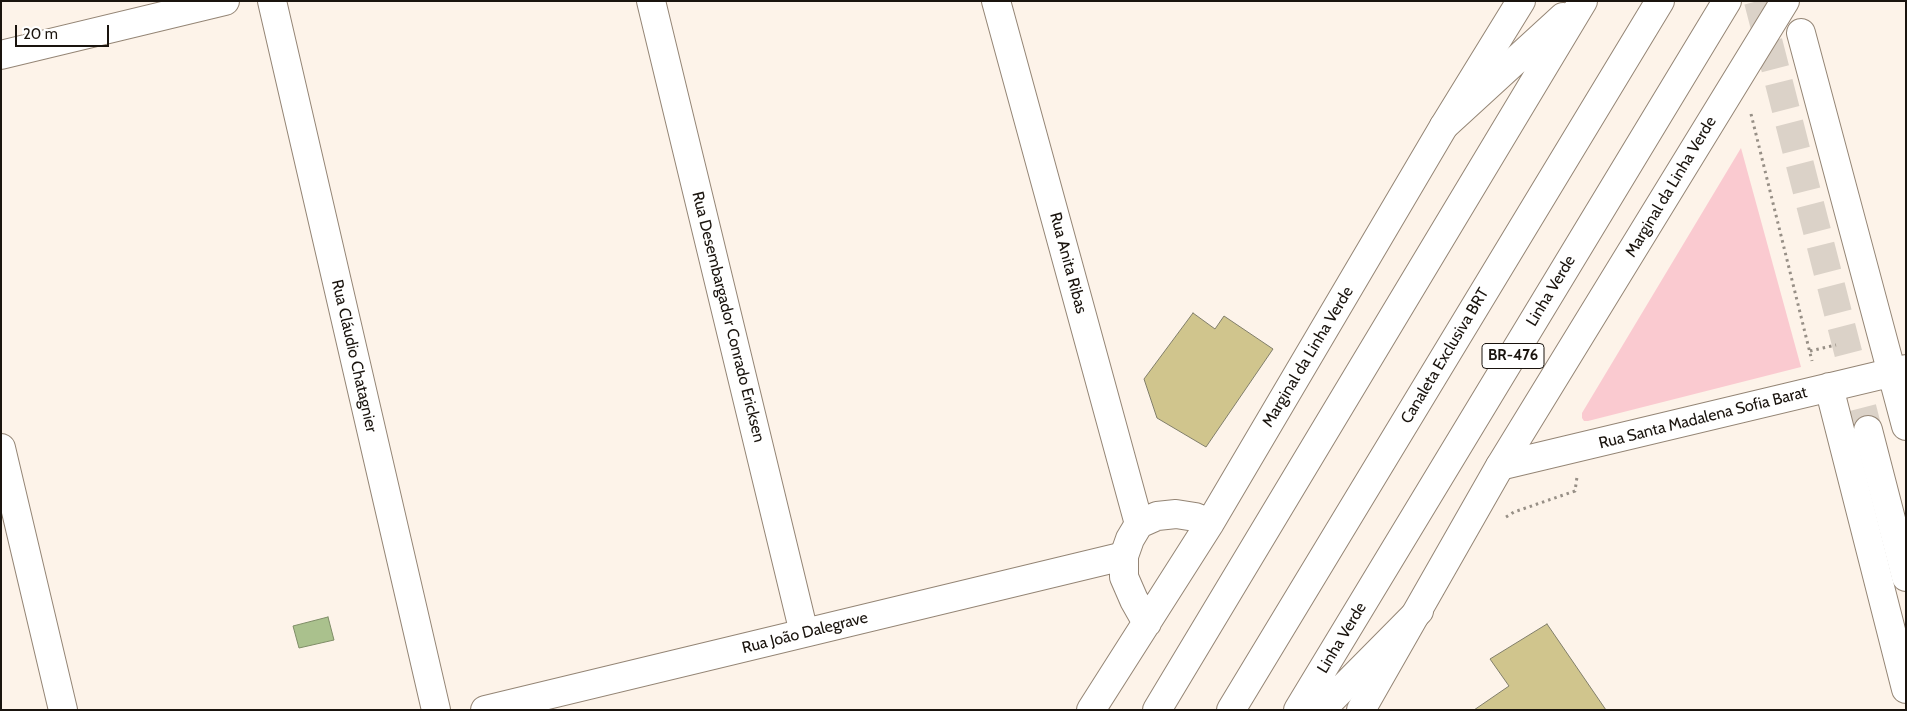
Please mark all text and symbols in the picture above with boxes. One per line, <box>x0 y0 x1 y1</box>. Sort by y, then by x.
scale bar <box>18 15 111 47</box>
text: 20 m <box>23 25 58 43</box>
street label: Marginal da Linha Verde <box>1621 113 1721 261</box>
street label: Rua Desembargador Conrado Ericksen <box>687 190 769 444</box>
street label: Rua Anita Ribas <box>1045 210 1091 316</box>
street label: Linha Verde <box>1522 252 1580 330</box>
street label: Rua Cláudio Chatagnier <box>327 278 381 434</box>
street label: Marginal da Linha Verde <box>1258 283 1358 431</box>
street label: Canaleta Exclusiva BRT <box>1397 285 1493 427</box>
road number: BR-476 <box>1482 344 1544 368</box>
street label: Rua Santa Madalena Sofia Barat <box>1597 383 1809 453</box>
street label: Linha Verde <box>1313 599 1371 677</box>
street label: Rua João Dalegrave <box>740 608 870 658</box>

